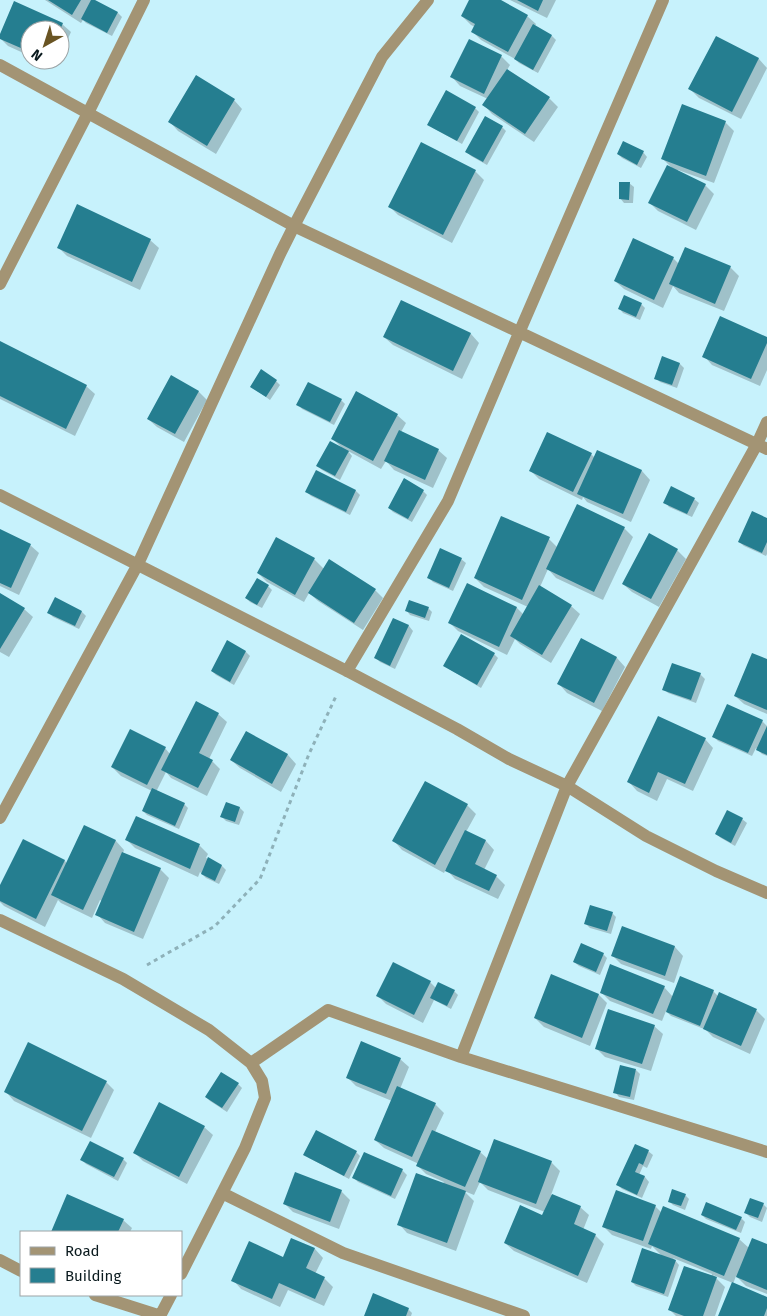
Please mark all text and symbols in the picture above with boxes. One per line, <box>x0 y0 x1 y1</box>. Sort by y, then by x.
north arrow <box>20 20 70 70</box>
text: N <box>28 45 46 64</box>
legend <box>20 1231 182 1296</box>
text: Road <box>65 1242 100 1260</box>
text: Building <box>65 1267 121 1285</box>

